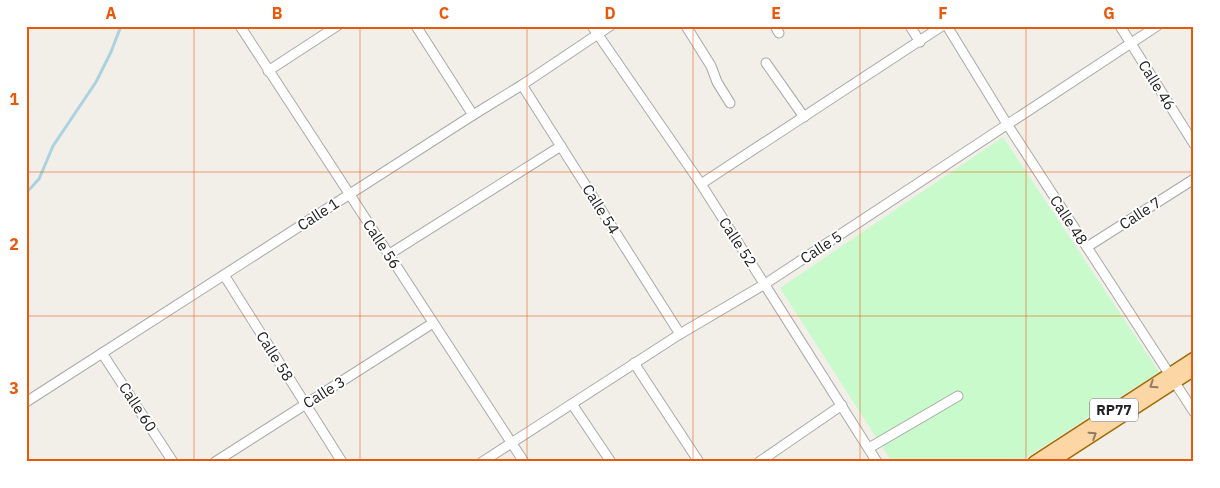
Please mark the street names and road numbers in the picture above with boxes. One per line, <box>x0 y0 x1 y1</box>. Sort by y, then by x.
street label: Calle 46 <box>1134 57 1180 113</box>
street label: Calle 54 <box>578 181 624 237</box>
street label: Calle 48 <box>1046 192 1092 248</box>
street label: Calle 7 <box>1115 192 1165 234</box>
street label: Calle 1 <box>293 193 343 235</box>
street label: Calle 52 <box>715 214 761 270</box>
street label: Calle 56 <box>359 216 405 272</box>
street label: Calle 5 <box>796 226 846 268</box>
street label: Calle 58 <box>252 328 298 384</box>
street label: Calle 3 <box>299 372 349 412</box>
street label: Calle 60 <box>115 379 161 435</box>
road number: RP77 <box>1090 398 1138 422</box>

